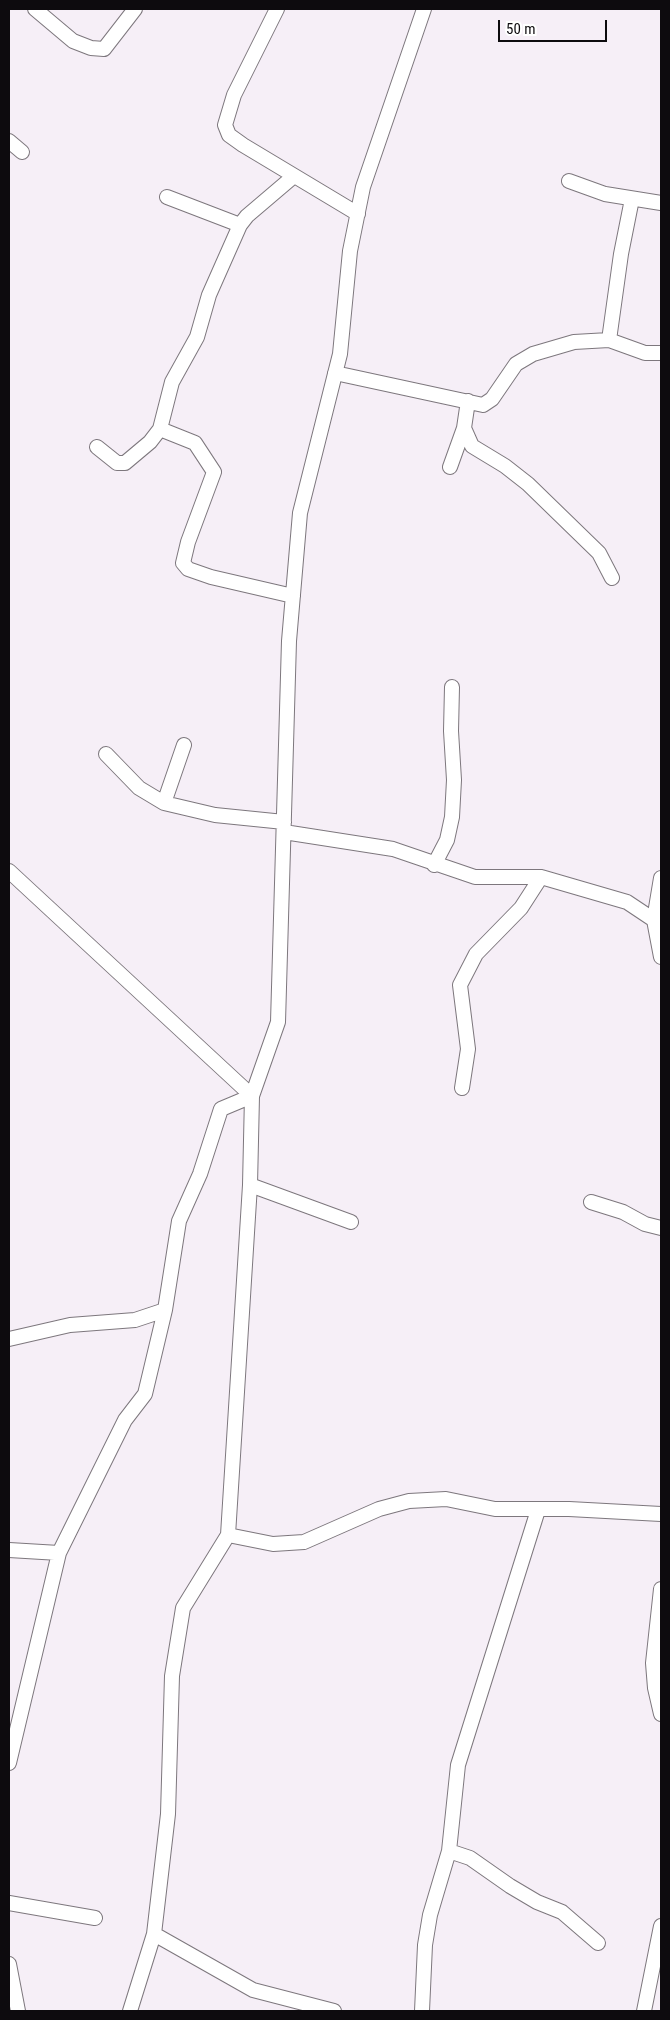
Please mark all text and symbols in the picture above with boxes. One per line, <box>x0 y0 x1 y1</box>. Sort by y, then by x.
scale bar <box>500 10 609 42</box>
text: 50 m <box>506 20 536 38</box>

